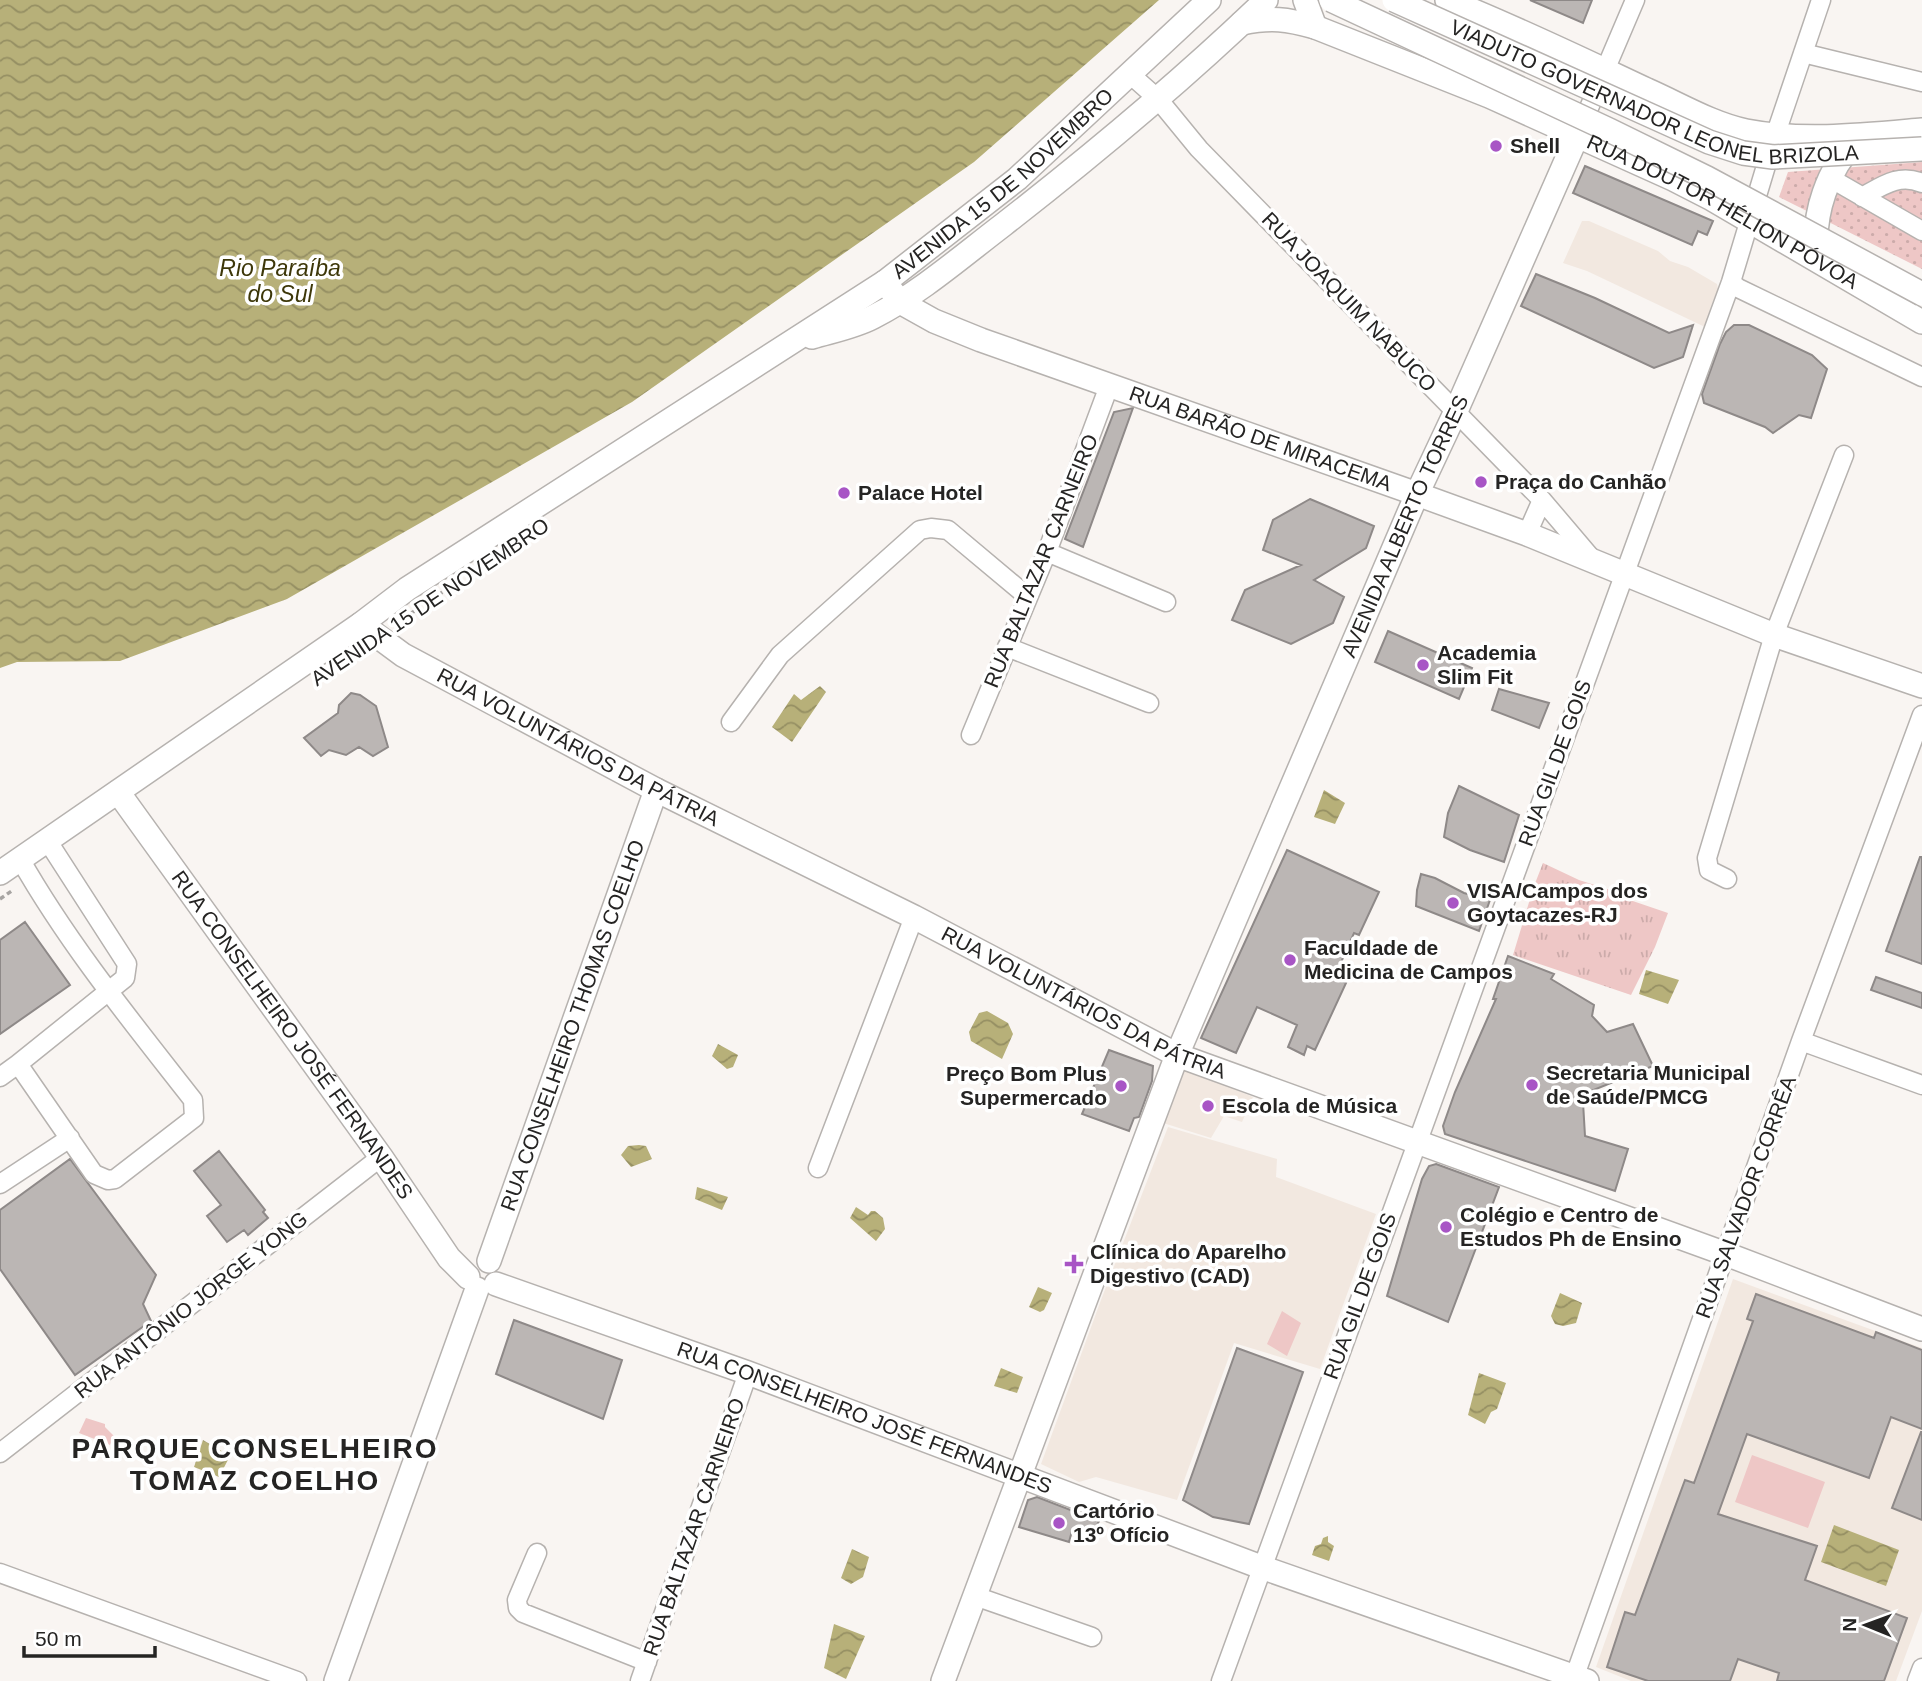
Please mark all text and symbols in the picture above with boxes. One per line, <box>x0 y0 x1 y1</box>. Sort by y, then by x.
street label: VIADUTO GOVERNADOR LEONEL BRIZOLA <box>1447 15 1859 168</box>
street label: AVENIDA 15 DE NOVEMBRO <box>887 83 1118 283</box>
street label: RUA DOUTOR HÉLION PÓVOA <box>1583 130 1862 293</box>
place label: Shell <box>1510 134 1560 157</box>
marker: Shell <box>1488 138 1504 154</box>
street label: RUA JOAQUIM NABUCO <box>1258 207 1441 396</box>
water label: Rio Paraíba do Sul <box>219 255 341 307</box>
street label: RUA BARÃO DE MIRACEMA <box>1126 381 1395 495</box>
street label: AVENIDA ALBERTO TORRES <box>1337 392 1472 661</box>
street label: RUA BALTAZAR CARNEIRO <box>979 431 1102 691</box>
place label: Praça do Canhão <box>1495 470 1667 493</box>
marker: Praça do Canhão <box>1473 474 1489 490</box>
place label: Palace Hotel <box>858 481 983 504</box>
marker: Palace Hotel <box>836 485 852 501</box>
street label: AVENIDA 15 DE NOVEMBRO <box>306 513 553 690</box>
place label: Academia Slim Fit <box>1437 641 1537 688</box>
marker: Academia Slim Fit <box>1415 657 1431 673</box>
street label: RUA VOLUNTÁRIOS DA PÁTRIA <box>433 663 723 830</box>
street label: RUA GIL DE GOIS <box>1514 676 1595 849</box>
street label: RUA CONSELHEIRO THOMAS COELHO <box>496 837 648 1214</box>
street label: RUA CONSELHEIRO JOSÉ FERNANDES <box>167 866 418 1203</box>
place label: VISA/Campos dos Goytacazes-RJ <box>1467 879 1648 926</box>
marker: VISA/Campos dos Goytacazes-RJ <box>1445 895 1461 911</box>
street label: RUA VOLUNTÁRIOS DA PÁTRIA <box>938 922 1229 1083</box>
place label: Faculdade de Medicina de Campos <box>1304 936 1513 983</box>
marker: Faculdade de Medicina de Campos <box>1282 952 1298 968</box>
place label: Secretaria Municipal de Saúde/PMCG <box>1546 1061 1750 1108</box>
place label: Preço Bom Plus Supermercado <box>946 1062 1107 1109</box>
street label: RUA SALVADOR CORRÊA <box>1691 1073 1800 1321</box>
marker: Secretaria Municipal de Saúde/PMCG <box>1524 1077 1540 1093</box>
marker: Preço Bom Plus Supermercado <box>1113 1078 1129 1094</box>
place label: Escola de Música <box>1222 1094 1397 1117</box>
marker: Escola de Música <box>1200 1098 1216 1114</box>
place label: Colégio e Centro de Estudos Ph de Ensino <box>1460 1203 1682 1250</box>
street label: RUA ANTÔNIO JORGE YONG <box>70 1207 312 1403</box>
street label: RUA GIL DE GOIS <box>1319 1209 1400 1382</box>
marker: Colégio e Centro de Estudos Ph de Ensino <box>1438 1219 1454 1235</box>
place label: Clínica do Aparelho Digestivo (CAD) <box>1090 1240 1286 1287</box>
marker: Clínica do Aparelho Digestivo (CAD) <box>1064 1254 1084 1274</box>
street label: RUA CONSELHEIRO JOSÉ FERNANDES <box>674 1337 1055 1498</box>
street label: RUA BALTAZAR CARNEIRO <box>639 1395 749 1659</box>
district label: PARQUE CONSELHEIRO TOMAZ COELHO <box>72 1433 438 1496</box>
place label: Cartório 13º Ofício <box>1073 1499 1169 1546</box>
marker: Cartório 13º Ofício <box>1051 1515 1067 1531</box>
north arrow <box>1831 1590 1901 1660</box>
scale bar <box>24 1614 156 1658</box>
text: N <box>1839 1618 1860 1632</box>
text: 50 m <box>35 1627 82 1650</box>

